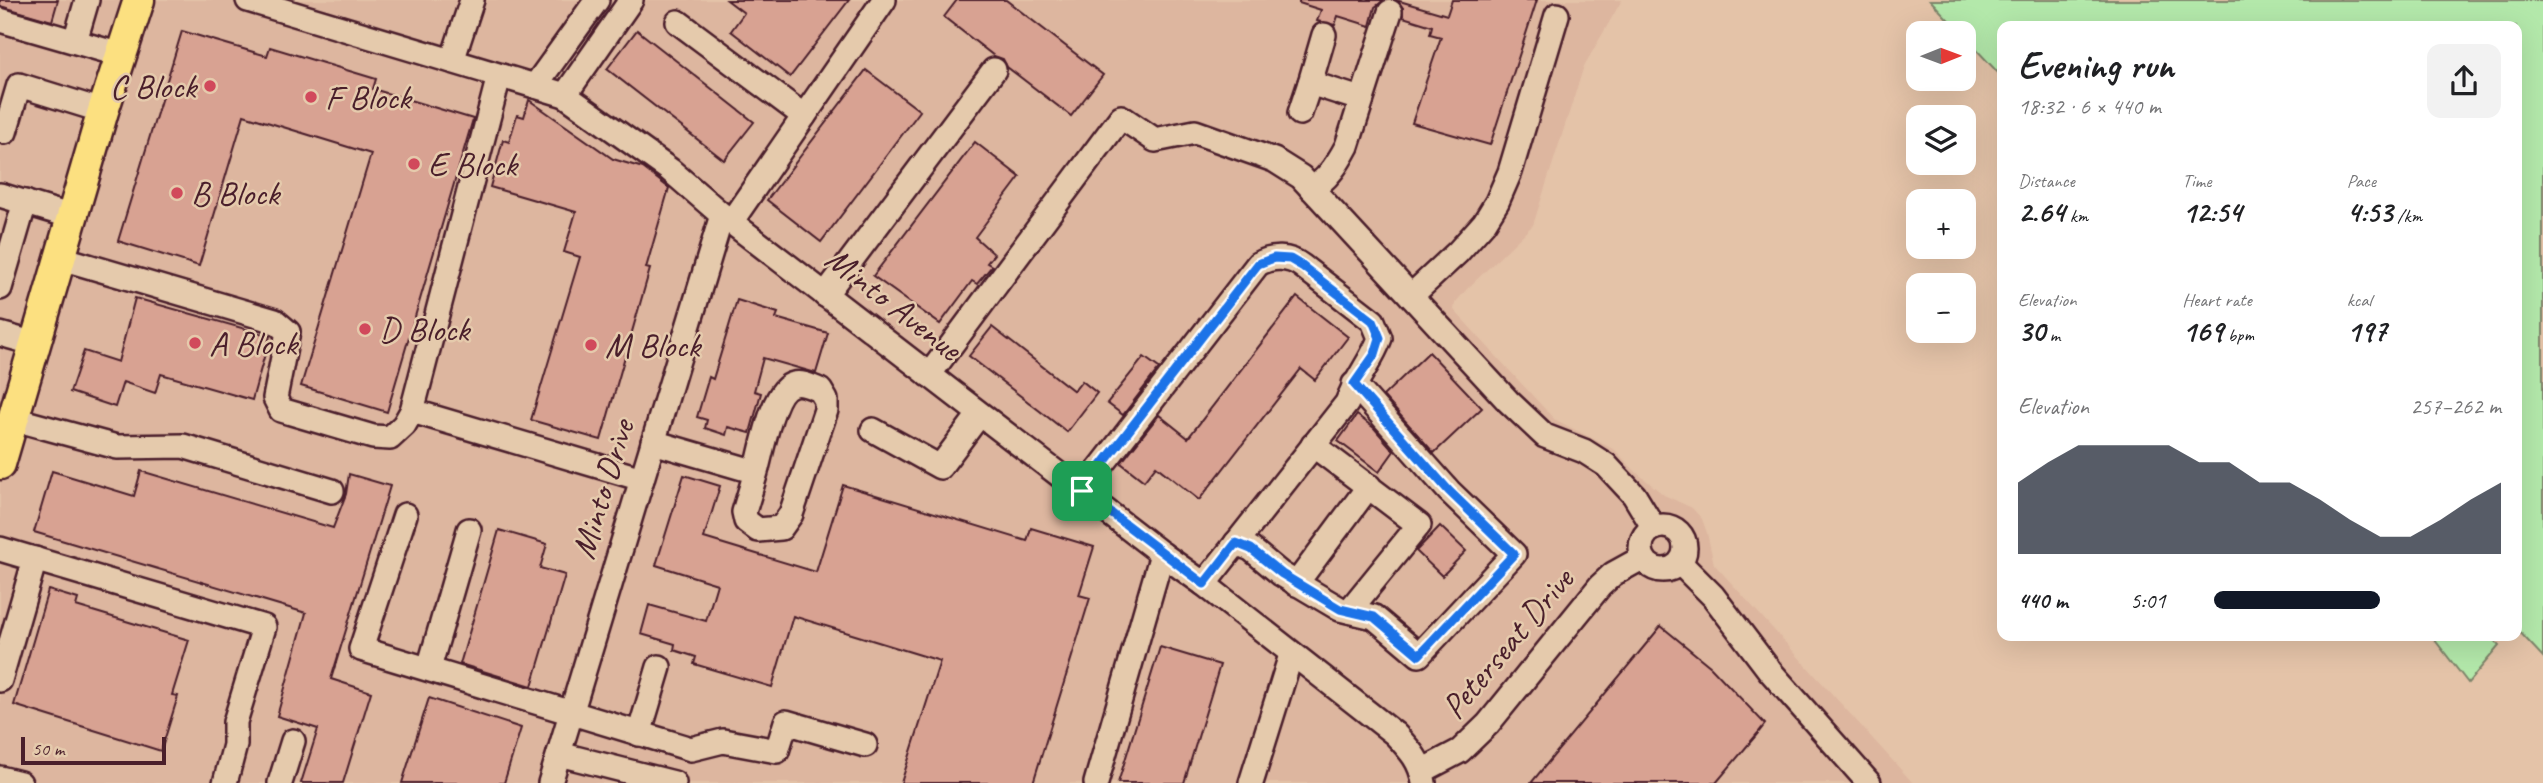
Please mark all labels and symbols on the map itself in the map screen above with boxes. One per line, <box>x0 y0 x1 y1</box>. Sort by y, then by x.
north arrow <box>1906 21 1976 91</box>
place label: C Block <box>110 64 198 109</box>
place label: F Block <box>325 75 413 120</box>
marker: C Block <box>202 78 218 94</box>
marker: F Block <box>303 89 319 105</box>
place label: E Block <box>428 142 519 187</box>
marker: E Block <box>406 156 422 172</box>
place label: B Block <box>191 171 281 216</box>
marker: B Block <box>169 185 185 201</box>
street label: Minto Avenue <box>817 236 973 372</box>
place label: D Block <box>379 307 471 352</box>
place label: A Block <box>209 321 299 366</box>
marker: D Block <box>357 321 373 337</box>
place label: M Block <box>605 323 702 368</box>
marker: A Block <box>187 335 203 351</box>
marker: M Block <box>583 337 599 353</box>
street label: Minto Drive <box>560 412 646 564</box>
pin <box>1052 461 1112 521</box>
street label: Peterseat Drive <box>1431 557 1585 728</box>
scale bar <box>21 734 166 766</box>

